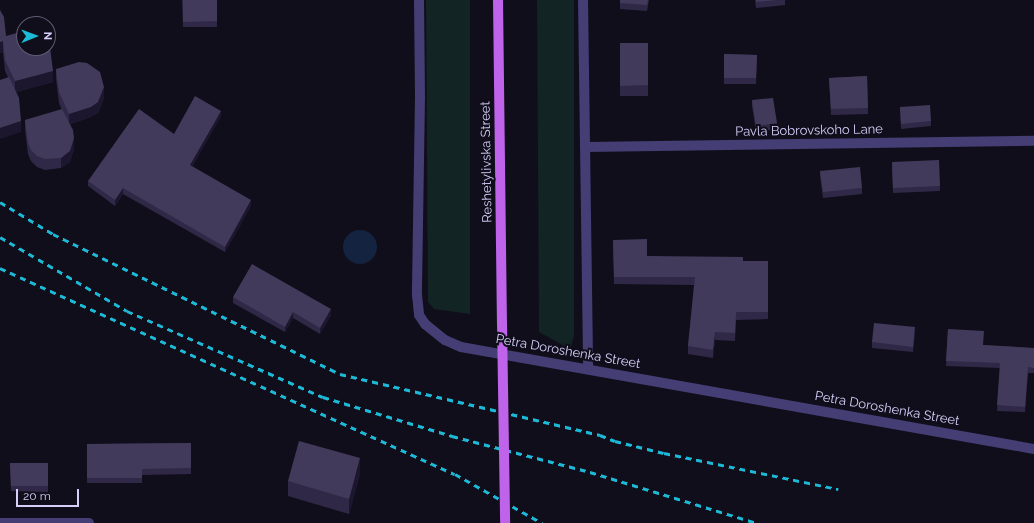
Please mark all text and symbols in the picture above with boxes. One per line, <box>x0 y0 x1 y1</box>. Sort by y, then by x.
north arrow <box>16 16 56 56</box>
text: N <box>41 31 54 40</box>
street label: Reshetylivska Street <box>478 101 496 223</box>
street label: Pavla Bobrovskoho Lane <box>735 122 883 140</box>
street label: Petra Doroshenka Street <box>495 332 641 372</box>
street label: Petra Doroshenka Street <box>814 389 960 429</box>
scale bar <box>18 481 81 507</box>
text: 20 m <box>23 489 51 503</box>

